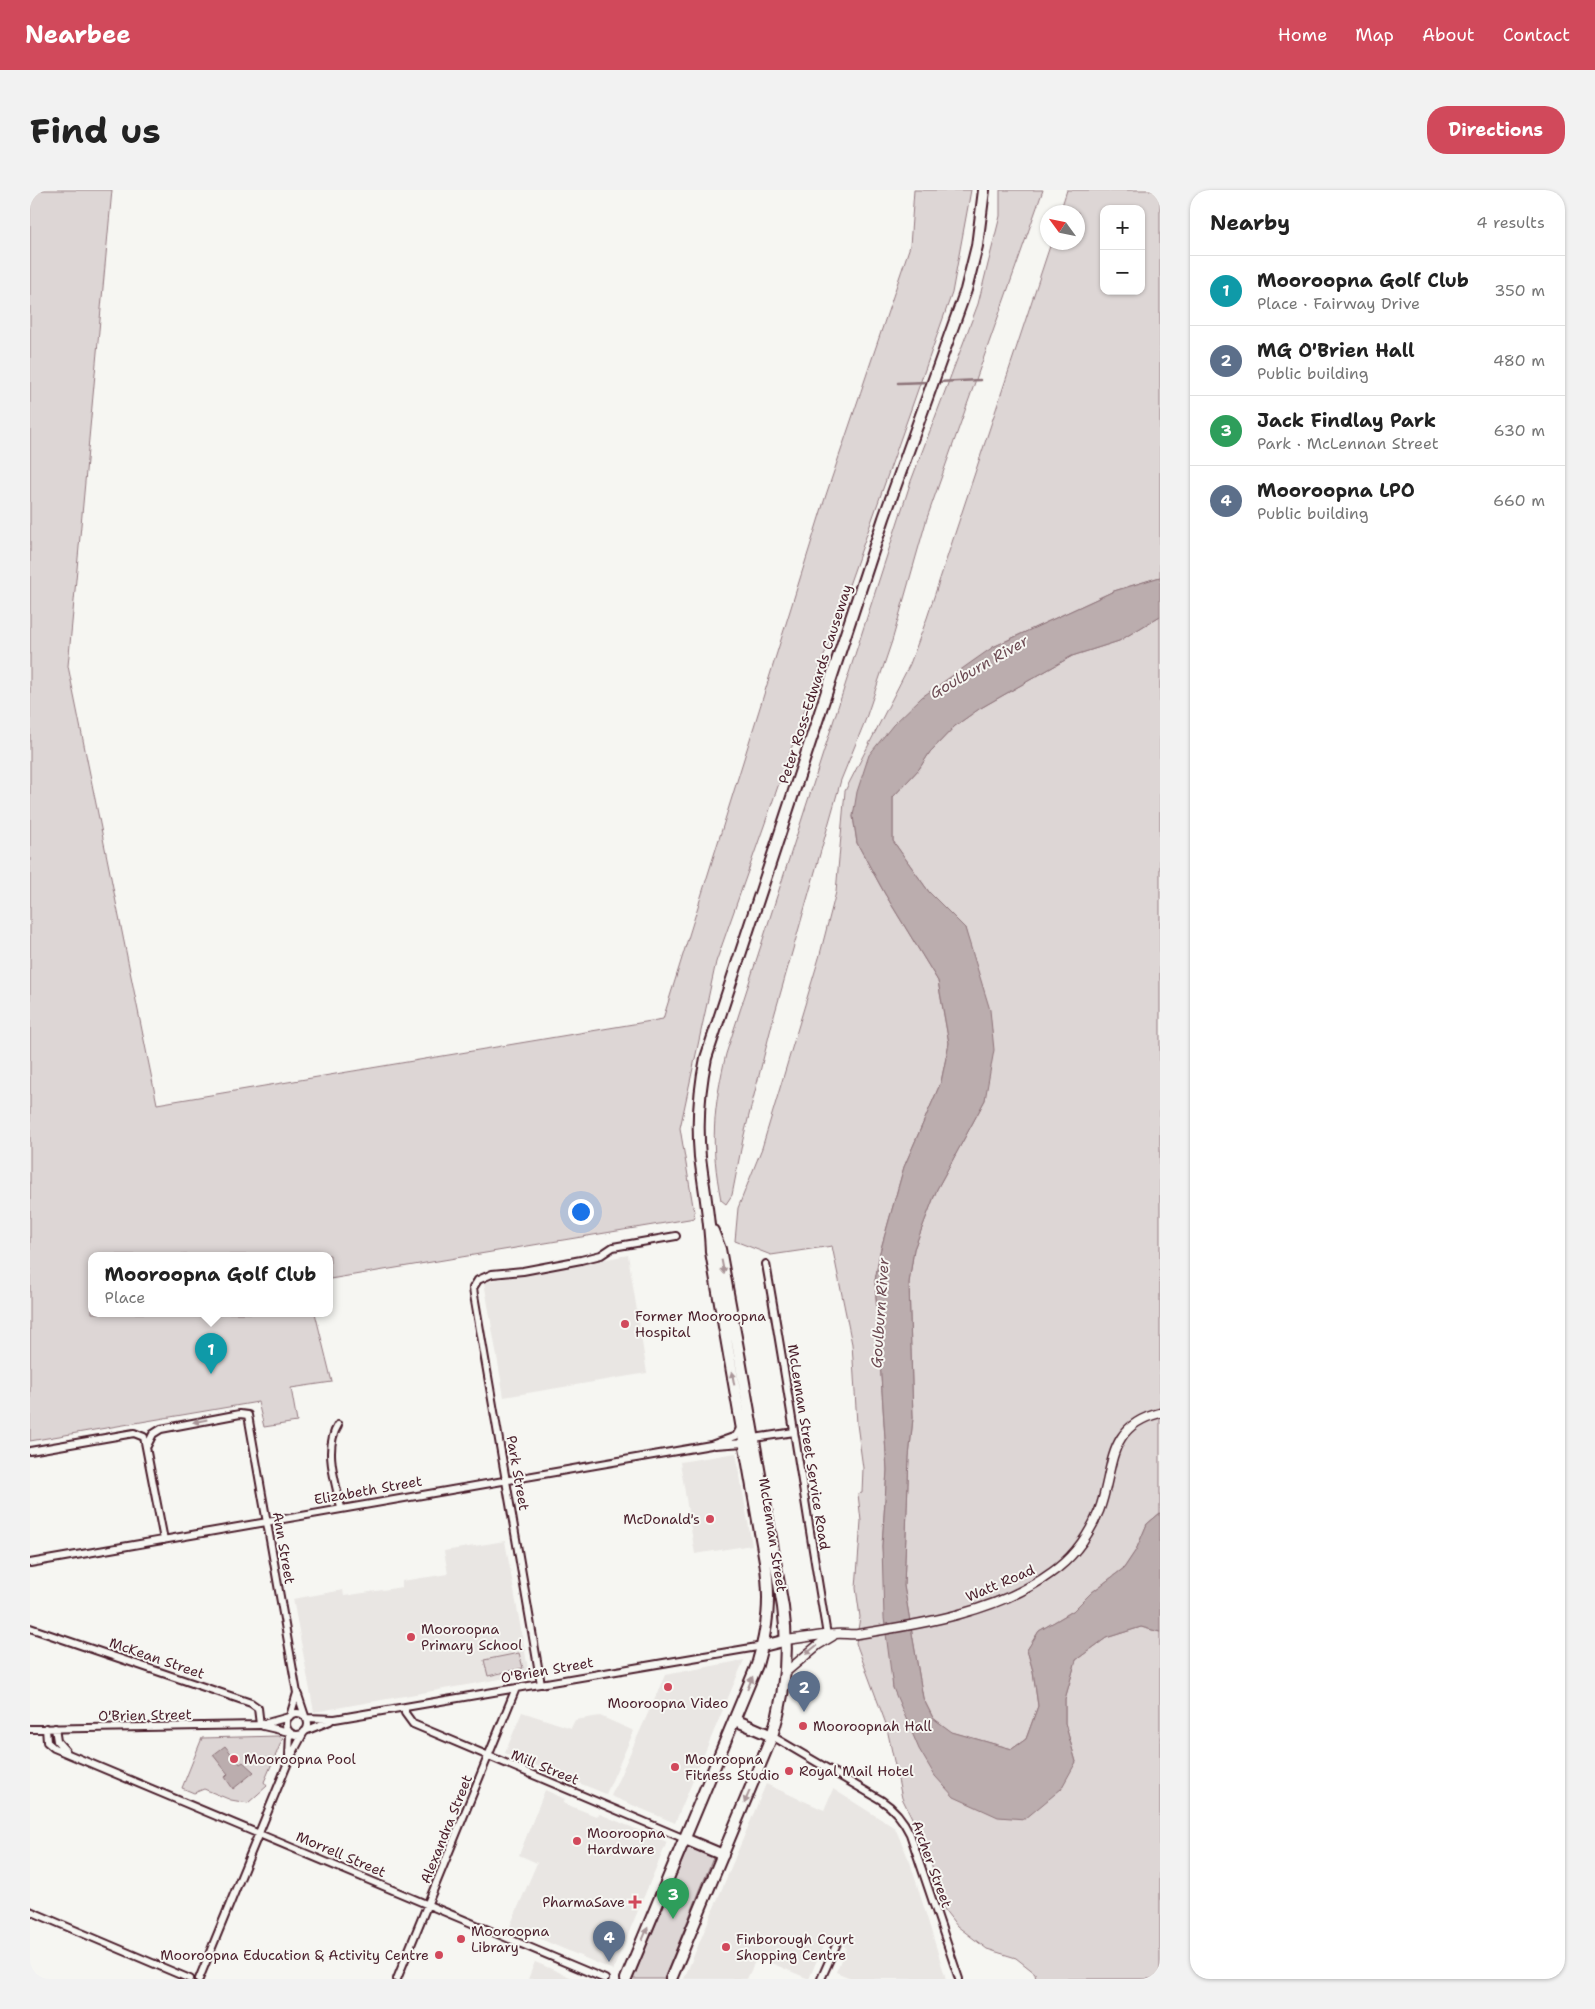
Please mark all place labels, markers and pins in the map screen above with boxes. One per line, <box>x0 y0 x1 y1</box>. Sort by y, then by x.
place label: Former Mooroopna Hospital <box>635 1307 766 1341</box>
marker: Former Mooroopna Hospital <box>619 1318 631 1330</box>
pin: 1 <box>195 1333 227 1374</box>
place label: McDonald's <box>623 1510 700 1528</box>
marker: McDonald's <box>704 1513 716 1525</box>
place label: Mooroopna Primary School <box>421 1620 523 1654</box>
marker: Mooroopna Primary School <box>405 1631 417 1643</box>
pin: 2 <box>788 1671 820 1712</box>
marker: Mooroopna Video <box>662 1681 674 1693</box>
place label: Mooroopna Video <box>607 1694 729 1712</box>
place label: Mooroopnah Hall <box>813 1717 933 1735</box>
marker: Mooroopnah Hall <box>797 1720 809 1732</box>
place label: Mooroopna Pool <box>244 1750 356 1768</box>
place label: Mooroopna Fitness Studio <box>685 1750 780 1784</box>
marker: Mooroopna Pool <box>228 1753 240 1765</box>
marker: Mooroopna Fitness Studio <box>669 1761 681 1773</box>
place label: Royal Mail Hotel <box>799 1762 914 1780</box>
marker: Royal Mail Hotel <box>783 1765 795 1777</box>
place label: Mooroopna Hardware <box>587 1824 665 1858</box>
marker: Mooroopna Hardware <box>571 1835 583 1847</box>
pin: 3 <box>657 1878 689 1919</box>
place label: PharmaSave <box>542 1893 625 1911</box>
marker: PharmaSave <box>629 1896 641 1908</box>
pin: 4 <box>593 1921 625 1962</box>
place label: Mooroopna Library <box>471 1922 549 1956</box>
place label: Finborough Court Shopping Centre <box>736 1930 854 1964</box>
marker: Mooroopna Library <box>455 1933 467 1945</box>
marker: Finborough Court Shopping Centre <box>720 1941 732 1953</box>
place label: Mooroopna Education & Activity Centre <box>160 1946 429 1964</box>
marker: Mooroopna Education & Activity Centre <box>433 1949 445 1961</box>

